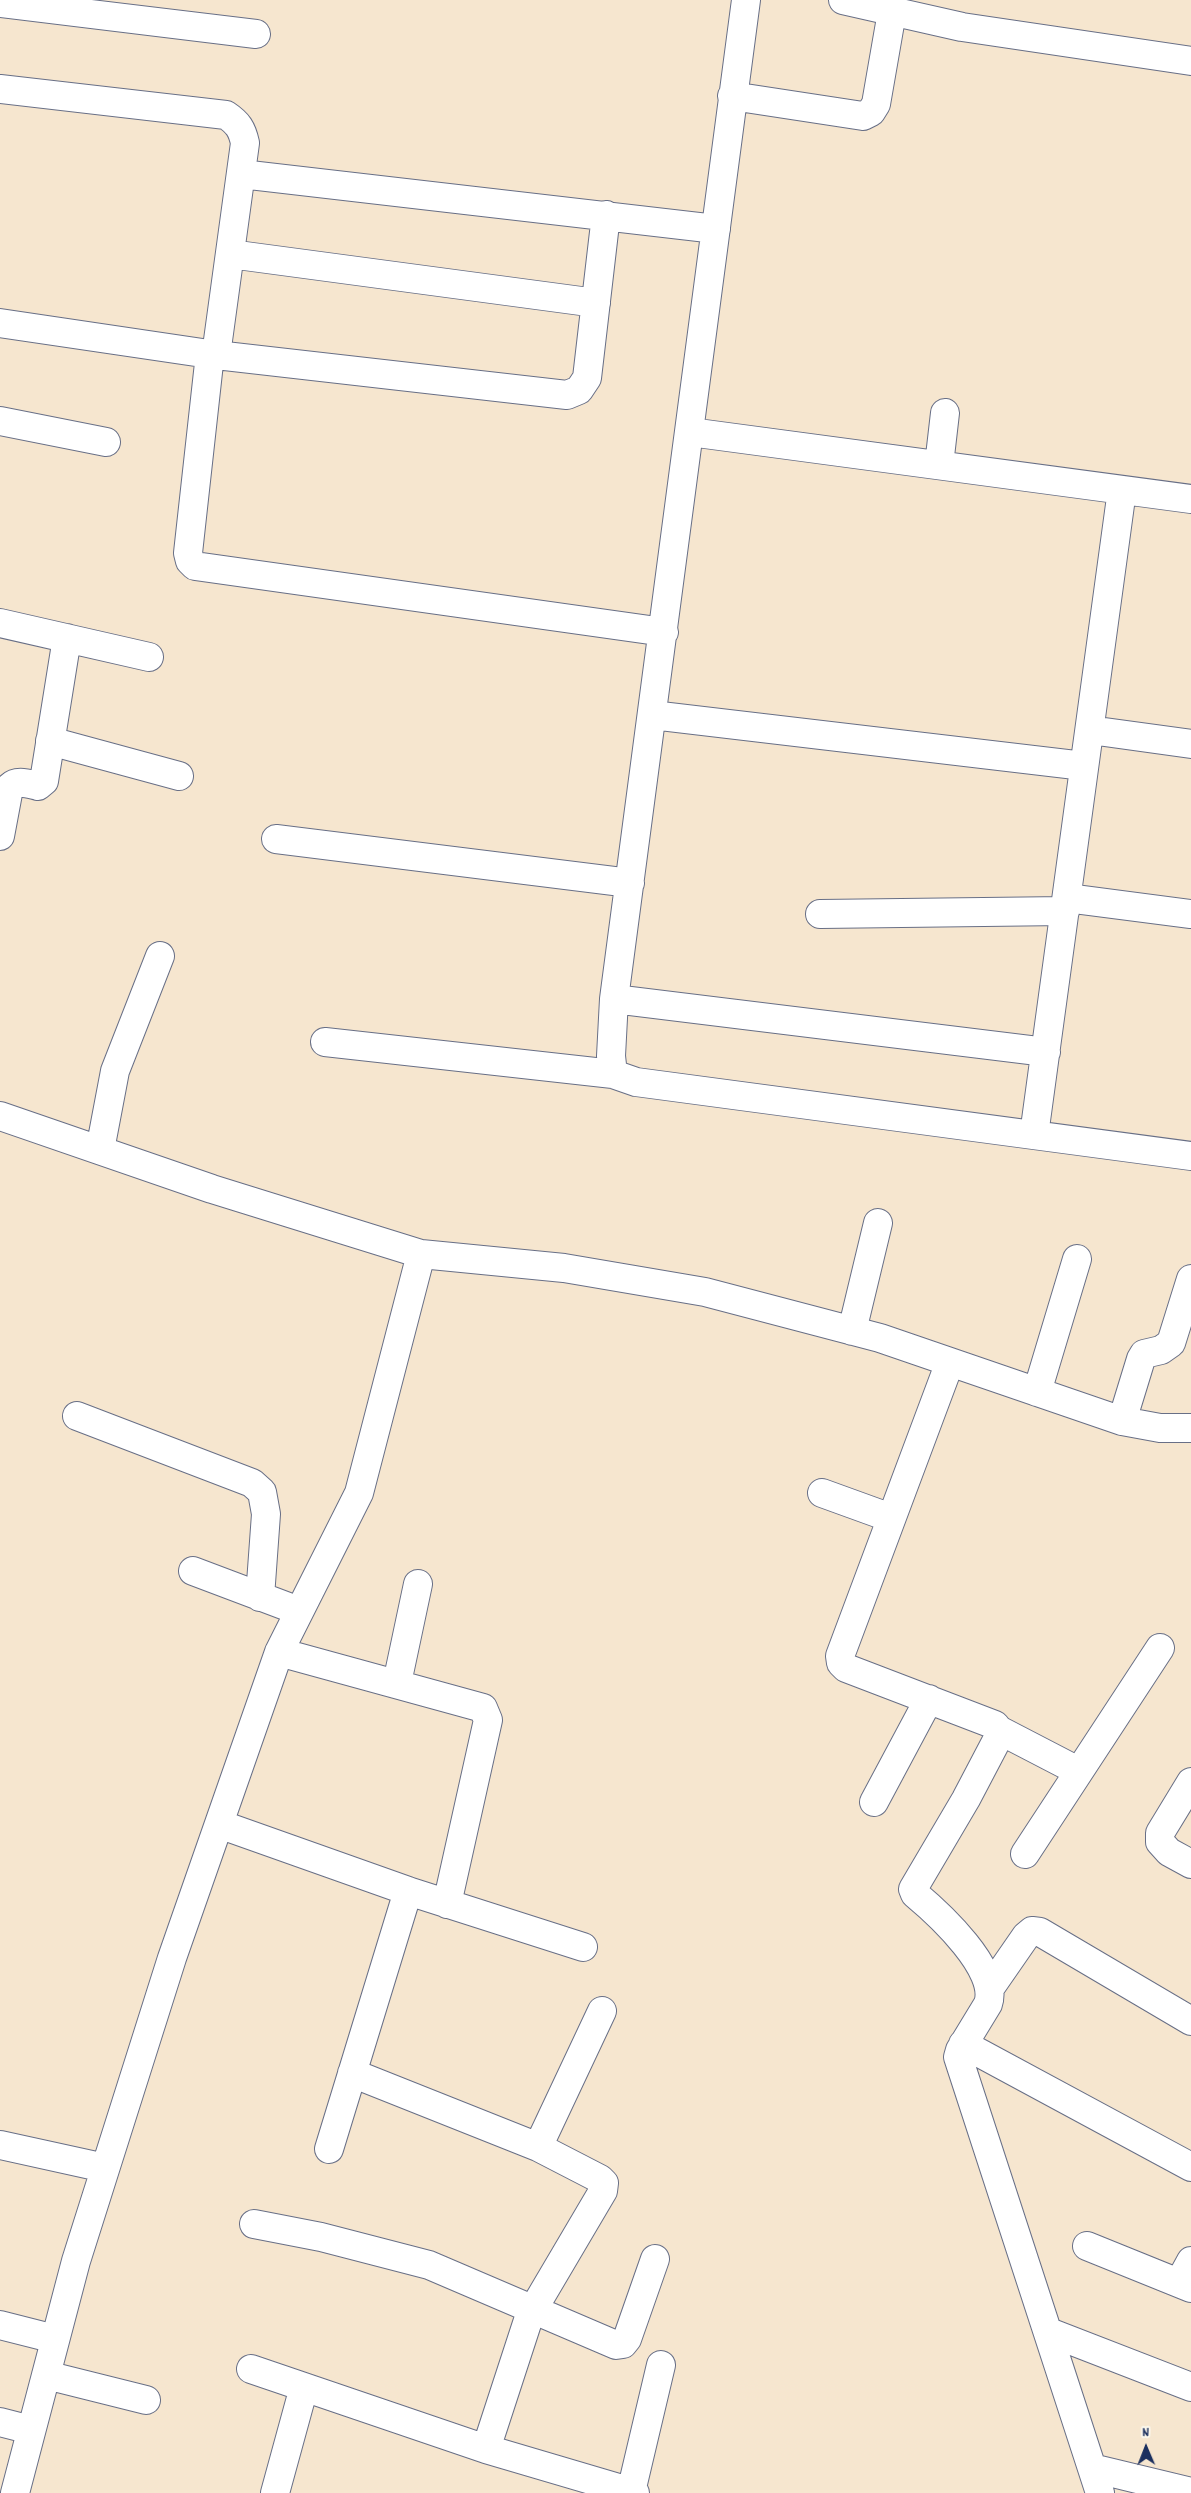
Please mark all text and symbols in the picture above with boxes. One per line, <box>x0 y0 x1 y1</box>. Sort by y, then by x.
north arrow <box>1121 2423 1171 2473</box>
text: N <box>1142 2423 1149 2443</box>

